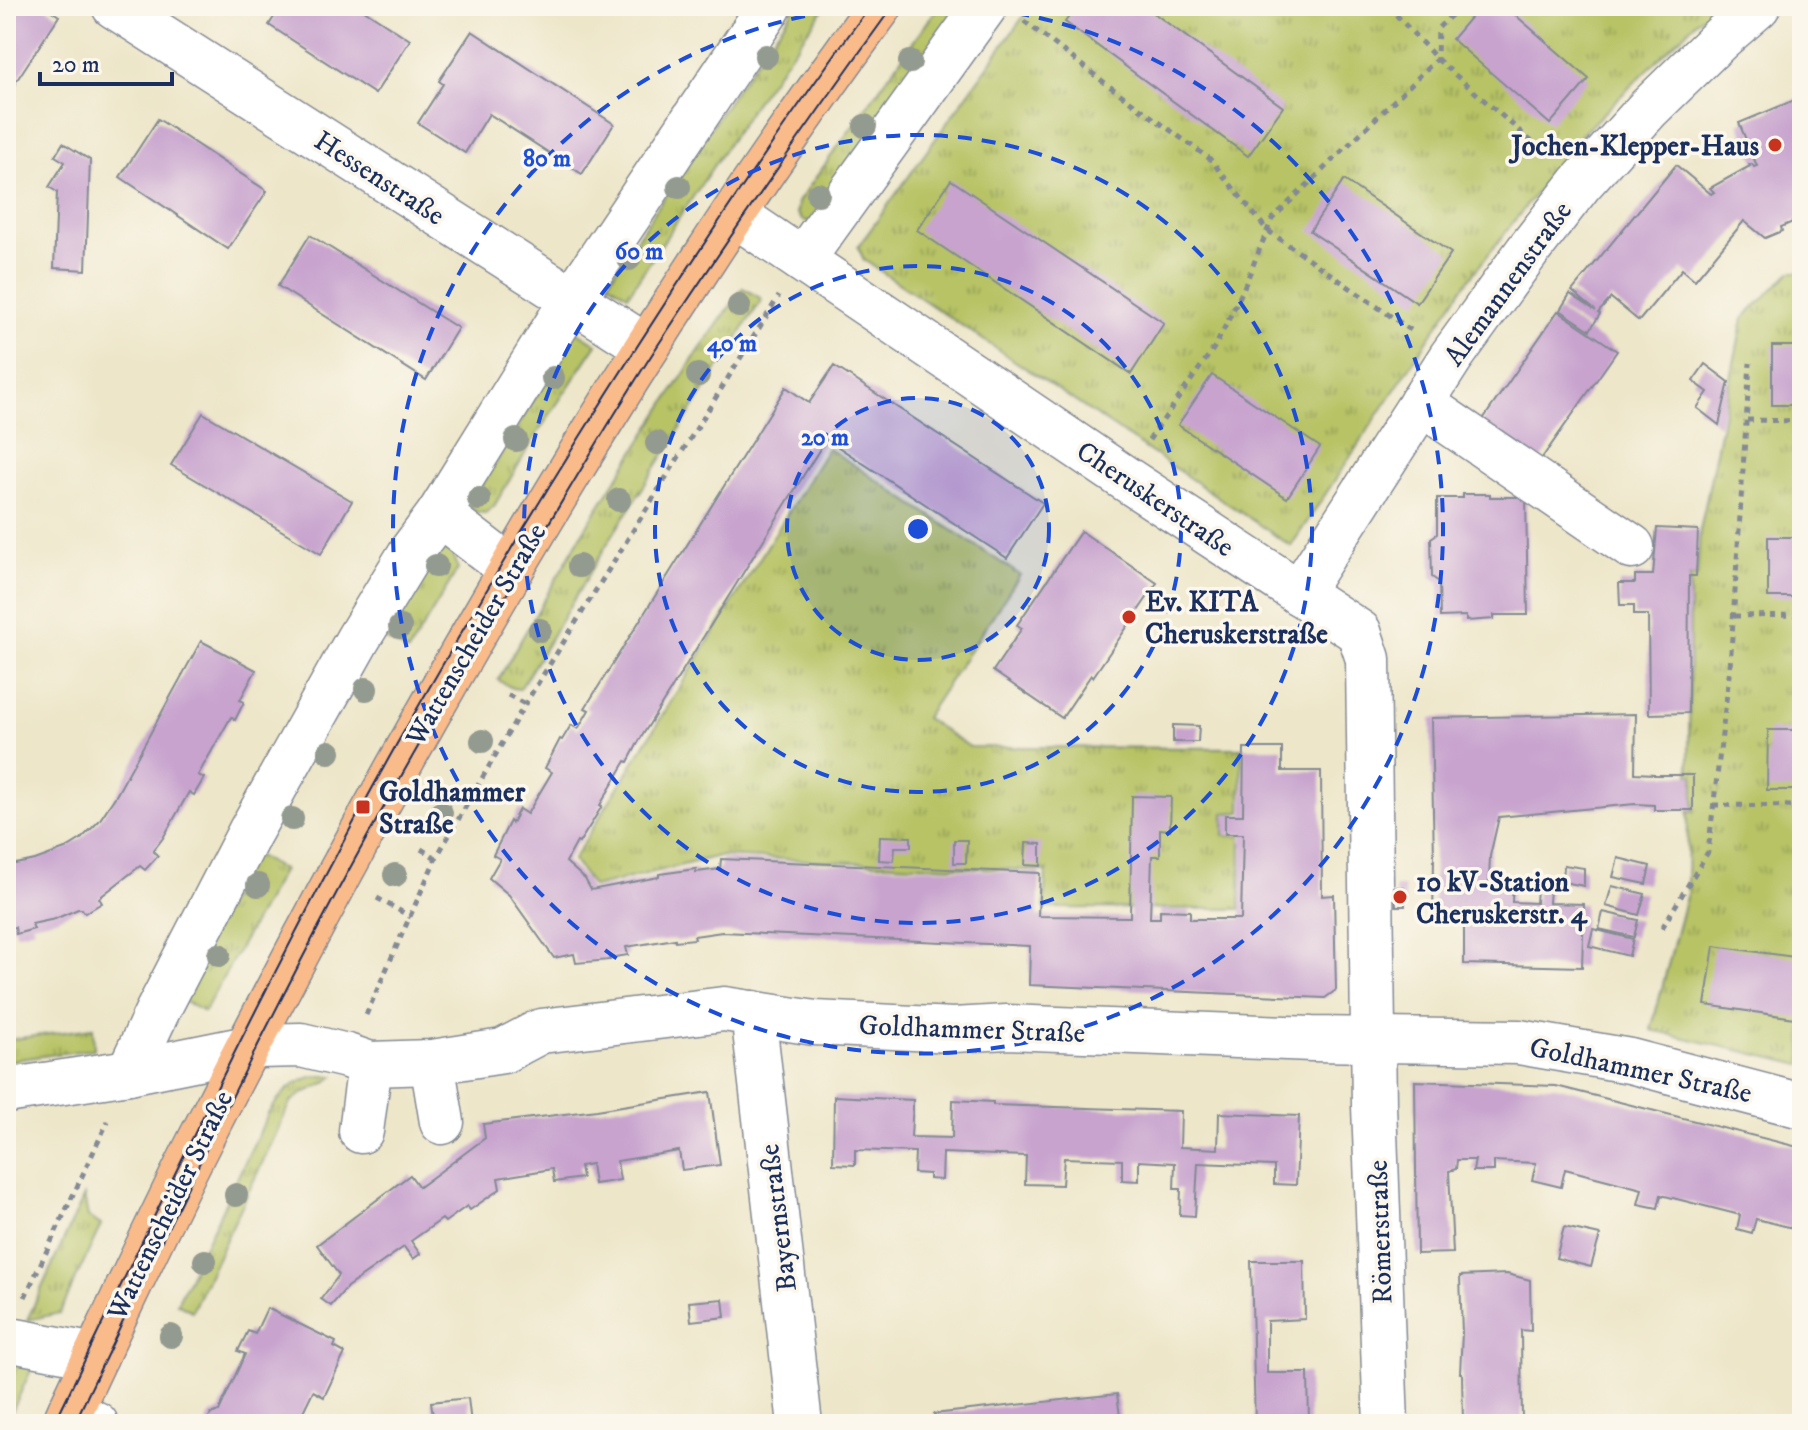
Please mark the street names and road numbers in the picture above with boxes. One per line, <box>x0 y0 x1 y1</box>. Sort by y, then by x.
street label: Hessenstraße <box>307 123 451 233</box>
street label: Alemannenstraße <box>1437 195 1580 373</box>
street label: Cheruskerstraße <box>1070 434 1241 565</box>
street label: Wattenscheider Straße <box>398 517 554 753</box>
street label: Goldhammer Straße <box>858 1008 1086 1051</box>
street label: Goldhammer Straße <box>1526 1030 1755 1111</box>
street label: Wattenscheider Straße <box>99 1085 241 1327</box>
street label: Bayernstraße <box>752 1142 805 1294</box>
street label: Römerstraße <box>1360 1159 1401 1305</box>

